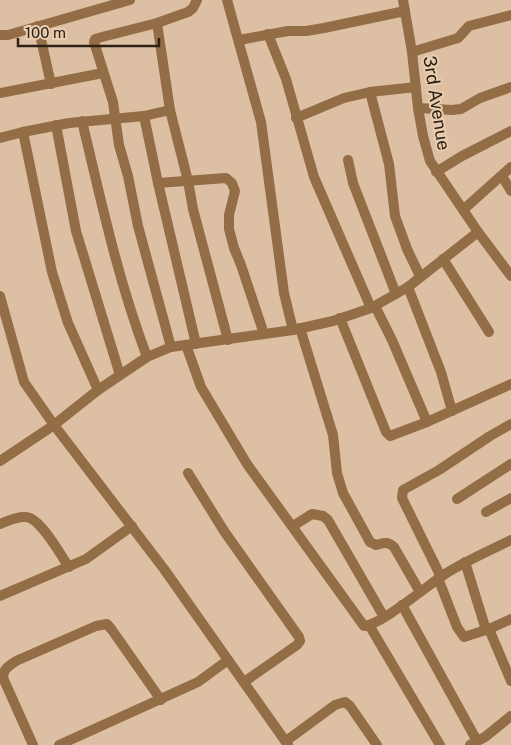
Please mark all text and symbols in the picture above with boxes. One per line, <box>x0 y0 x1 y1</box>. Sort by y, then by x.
scale bar <box>18 15 159 47</box>
text: 100 m <box>25 24 66 41</box>
street label: 3rd Avenue <box>419 54 455 152</box>

